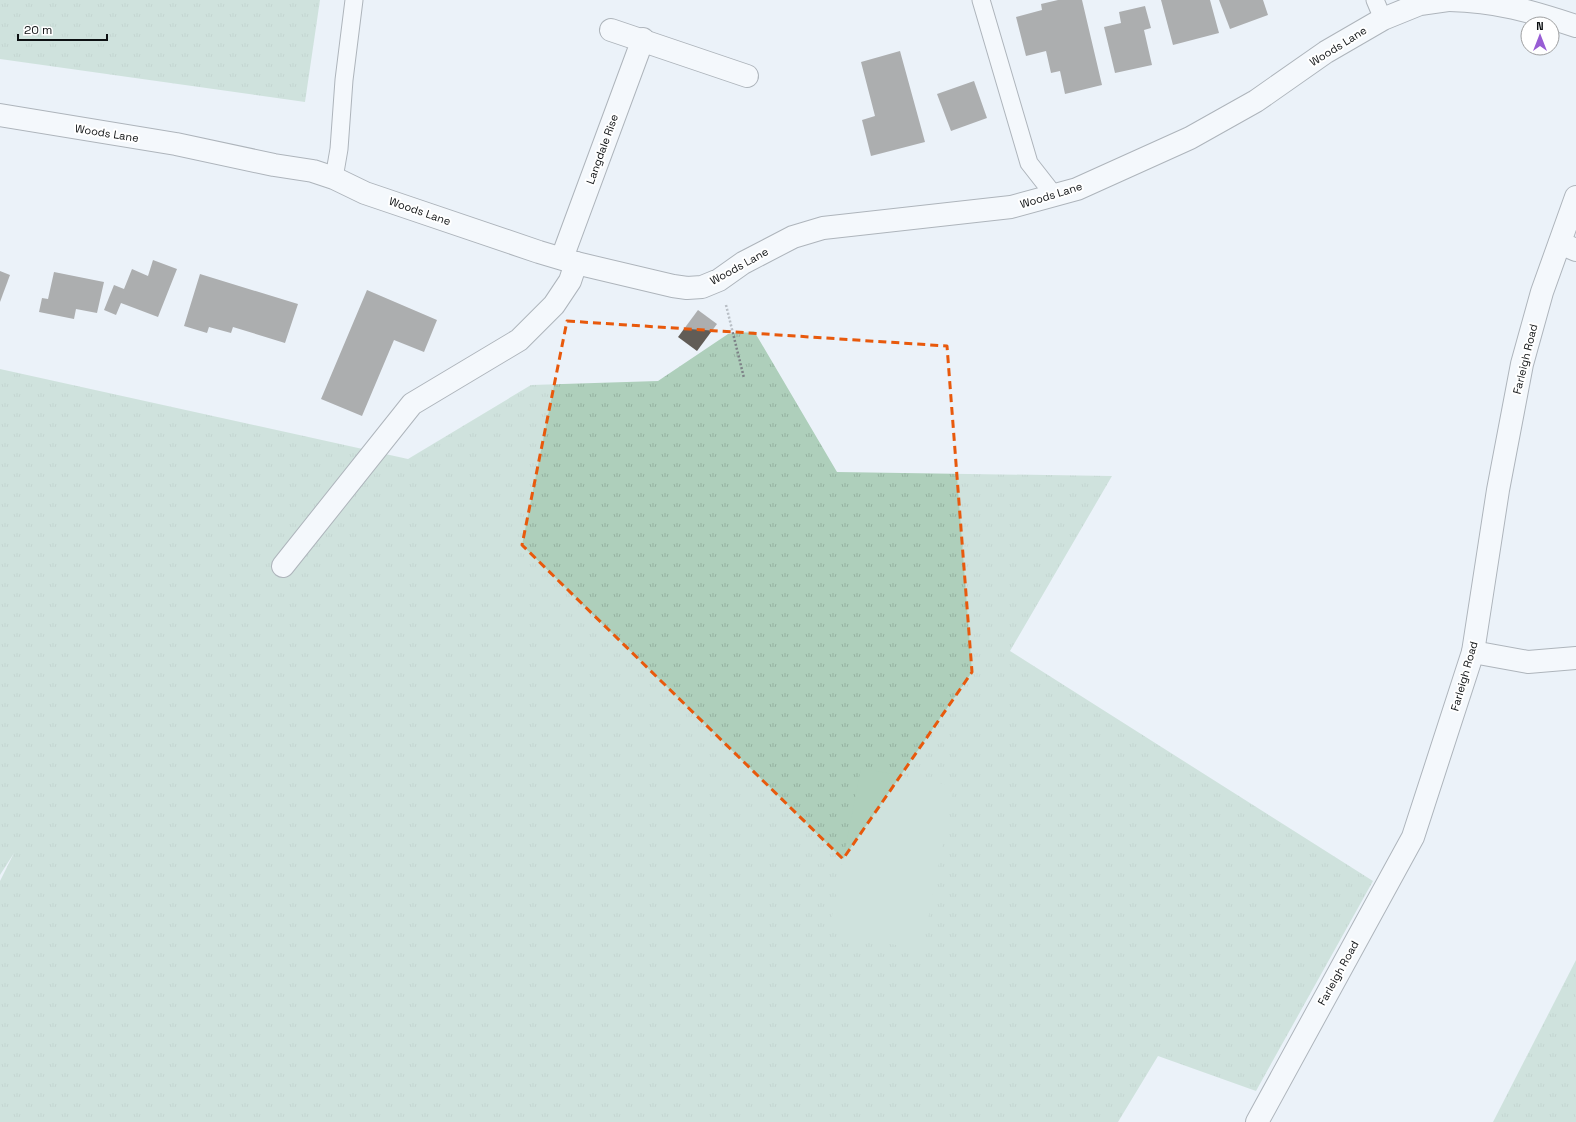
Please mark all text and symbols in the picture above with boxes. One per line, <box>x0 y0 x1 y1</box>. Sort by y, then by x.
scale bar <box>18 16 107 42</box>
north arrow <box>1520 16 1560 56</box>
text: N <box>1536 19 1544 33</box>
text: 20 m <box>24 22 52 38</box>
street label: Woods Lane <box>1307 23 1369 69</box>
street label: Langdale Rise <box>583 112 621 186</box>
street label: Woods Lane <box>74 121 140 145</box>
street label: Woods Lane <box>1018 179 1084 211</box>
street label: Woods Lane <box>387 194 453 228</box>
street label: Woods Lane <box>707 244 771 288</box>
street label: Farleigh Road <box>1510 322 1540 396</box>
street label: Farleigh Road <box>1447 640 1481 712</box>
street label: Farleigh Road <box>1314 938 1362 1008</box>

